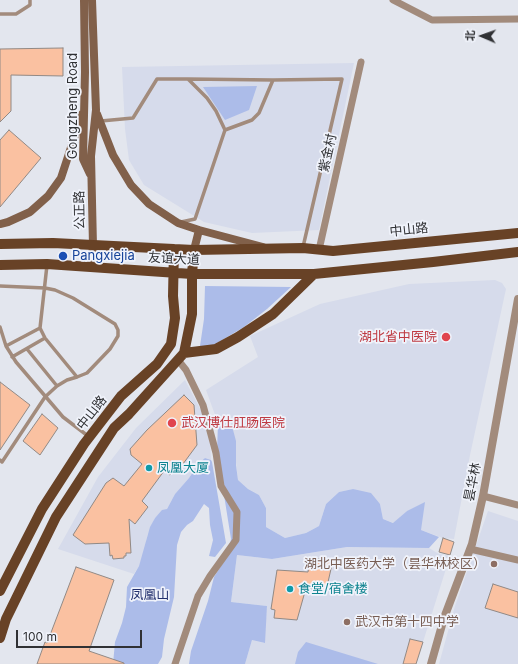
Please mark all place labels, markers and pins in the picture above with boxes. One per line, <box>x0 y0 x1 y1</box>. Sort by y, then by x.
place label: Pangxiejia <box>72 248 135 264</box>
marker: Pangxiejia <box>57 250 69 262</box>
place label: 湖北省中医院 <box>359 329 437 345</box>
marker: 湖北省中医院 <box>440 331 452 343</box>
place label: 武汉博仕肛肠医院 <box>181 415 285 431</box>
marker: 武汉博仕肛肠医院 <box>166 417 178 429</box>
place label: 凤凰大厦 <box>157 460 209 476</box>
marker: 凤凰大厦 <box>144 463 154 473</box>
place label: 湖北中医药大学（昙华林校区） <box>304 556 486 572</box>
marker: 湖北中医药大学（昙华林校区） <box>489 559 499 569</box>
place label: 食堂/宿舍楼 <box>298 581 368 597</box>
marker: 食堂/宿舍楼 <box>285 584 295 594</box>
place label: 武汉市第十四中学 <box>355 614 459 630</box>
marker: 武汉市第十四中学 <box>342 617 352 627</box>

